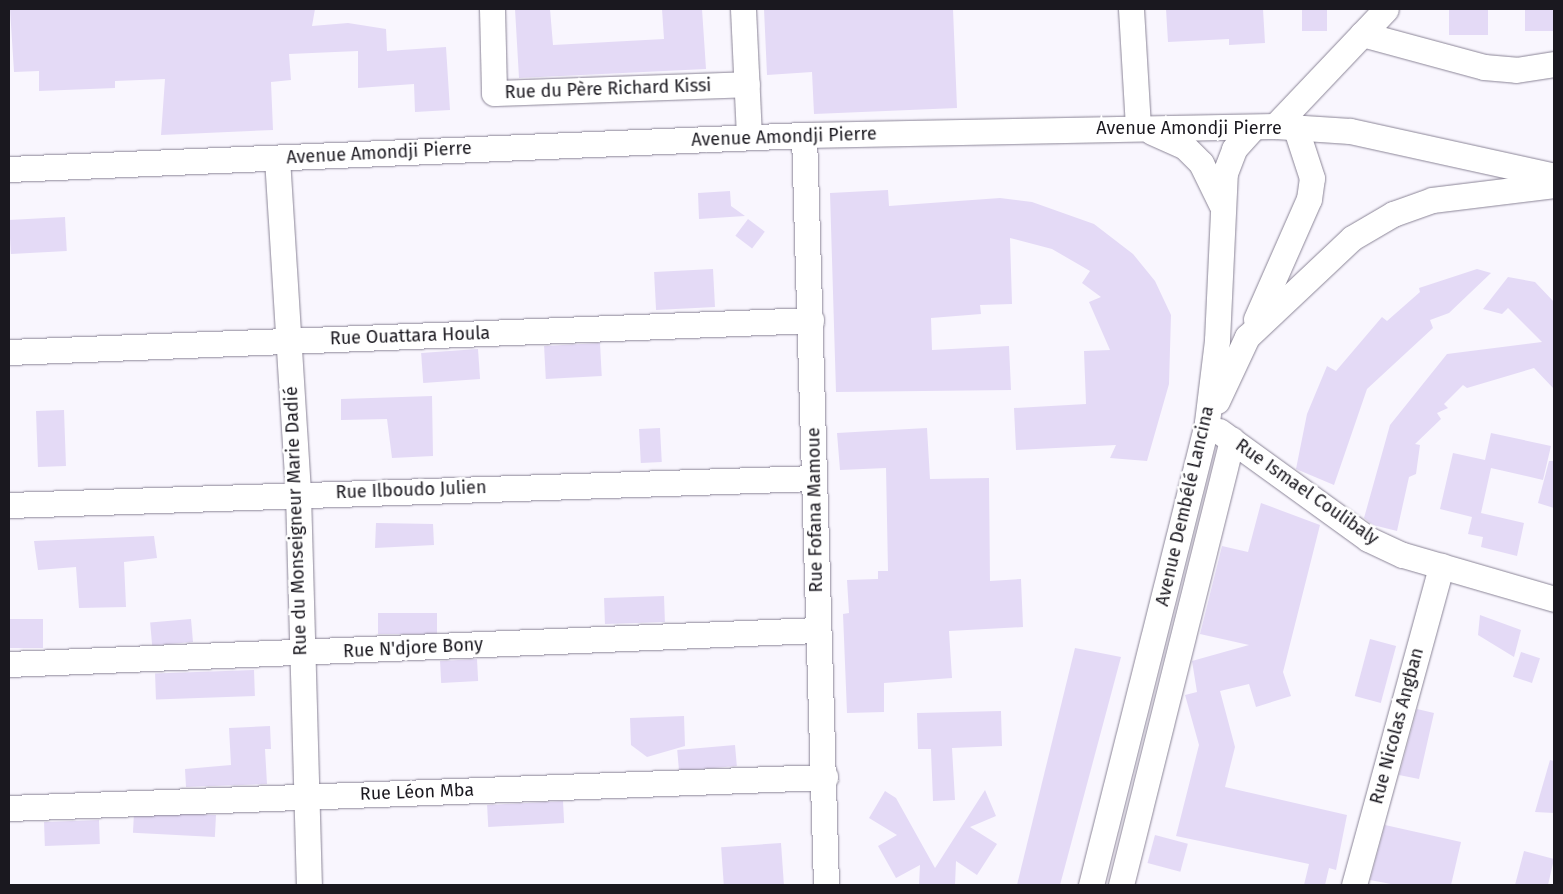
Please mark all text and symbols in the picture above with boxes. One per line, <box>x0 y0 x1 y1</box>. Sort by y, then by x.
street label: Rue du Père Richard Kissi <box>504 75 712 103</box>
street label: Avenue Amondji Pierre <box>1096 117 1282 139</box>
street label: Avenue Amondji Pierre <box>691 123 877 151</box>
street label: Avenue Amondji Pierre <box>286 137 472 169</box>
street label: Rue Ouattara Houla <box>329 322 491 350</box>
street label: Rue du Monseigneur Marie Dadié <box>281 386 311 656</box>
street label: Avenue Dembélé Lancina <box>1151 404 1219 608</box>
street label: Rue Fofana Mamoue <box>803 427 827 593</box>
street label: Rue Ismael Coulibaly <box>1231 434 1383 550</box>
street label: Rue Ilboudo Julien <box>335 477 487 503</box>
street label: Rue N'djore Bony <box>343 634 483 662</box>
street label: Rue Nicolas Angban <box>1366 645 1428 807</box>
street label: Rue Léon Mba <box>359 779 475 805</box>

